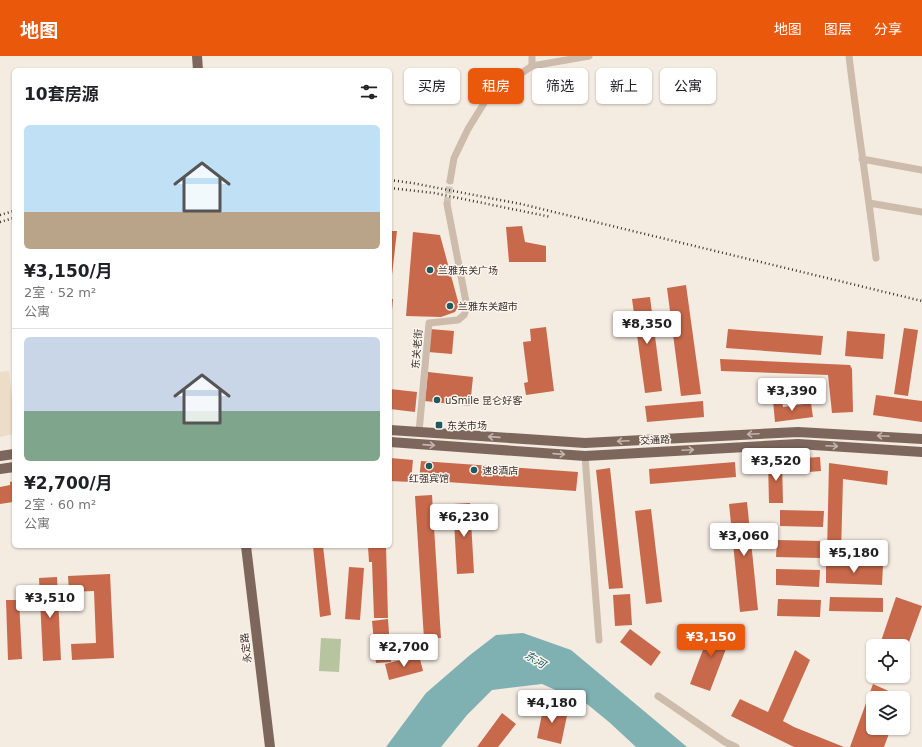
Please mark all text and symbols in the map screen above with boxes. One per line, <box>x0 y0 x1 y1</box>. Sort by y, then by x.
text: 地图 <box>20 19 58 41</box>
text: 地图 <box>774 21 802 37</box>
text: 图层 <box>824 21 852 37</box>
text: 分享 <box>874 21 902 37</box>
chip: 买房 <box>404 68 460 104</box>
chip: 租房 <box>468 68 524 104</box>
chip: 筛选 <box>532 68 588 104</box>
chip: 新上 <box>596 68 652 104</box>
chip: 公寓 <box>660 68 716 104</box>
icon: filters <box>358 81 380 103</box>
text: 10套房源 <box>24 84 99 104</box>
icon: home <box>166 151 238 223</box>
text: ¥3,150/月 <box>24 261 113 281</box>
marker: 兰雅东关广场 <box>425 265 435 275</box>
place label: 兰雅东关广场 <box>438 265 498 276</box>
text: 2室 · 52 m² <box>24 285 96 300</box>
marker: 兰雅东关超市 <box>445 301 455 311</box>
place label: 兰雅东关超市 <box>458 301 518 312</box>
text: 公寓 <box>24 304 50 319</box>
pin: ¥8,350 <box>614 311 680 345</box>
text: ¥8,350 <box>622 316 672 331</box>
street label: 东关老街 <box>410 329 424 369</box>
icon: home <box>166 363 238 435</box>
pin: ¥3,390 <box>759 378 825 412</box>
text: ¥3,390 <box>767 383 817 398</box>
marker: uSmile 昆仑好客 <box>432 395 442 405</box>
place label: uSmile 昆仑好客 <box>445 395 523 406</box>
marker: 东关市场 <box>434 420 444 430</box>
place label: 东关市场 <box>447 420 487 431</box>
one-way arrow <box>747 430 760 438</box>
one-way arrow <box>877 433 890 440</box>
one-way arrow <box>488 434 501 441</box>
street label: 交通路 <box>640 434 670 446</box>
one-way arrow <box>617 438 630 445</box>
one-way arrow <box>422 442 435 449</box>
one-way arrow <box>825 442 838 450</box>
one-way arrow <box>681 447 694 454</box>
pin: ¥3,520 <box>743 448 809 482</box>
one-way arrow <box>552 451 565 458</box>
text: ¥3,520 <box>751 453 801 468</box>
marker: 红强宾馆 <box>424 461 434 471</box>
marker: 速8酒店 <box>469 465 479 475</box>
place label: 速8酒店 <box>482 465 518 476</box>
text: ¥2,700/月 <box>24 473 113 493</box>
place label: 红强宾馆 <box>409 473 449 484</box>
text: 2室 · 60 m² <box>24 497 96 512</box>
pin: ¥6,230 <box>431 504 497 538</box>
text: ¥6,230 <box>439 509 489 524</box>
text: 公寓 <box>24 516 50 531</box>
pin: ¥3,060 <box>711 523 777 557</box>
text: ¥3,060 <box>719 528 769 543</box>
pin: ¥5,180 <box>821 540 887 574</box>
text: ¥5,180 <box>829 545 879 560</box>
pin: ¥3,510 <box>17 585 83 619</box>
text: ¥3,510 <box>25 590 75 605</box>
pin: ¥3,150 <box>678 624 744 658</box>
text: ¥3,150 <box>686 629 736 644</box>
street label: 永定路 <box>239 632 253 664</box>
pin: ¥2,700 <box>371 634 437 668</box>
text: ¥2,700 <box>379 639 429 654</box>
map controls <box>866 639 910 735</box>
button: locate <box>866 639 910 683</box>
water label: 东河 <box>522 649 549 672</box>
pin: ¥4,180 <box>519 690 585 724</box>
button: layers <box>866 691 910 735</box>
text: ¥4,180 <box>527 695 577 710</box>

